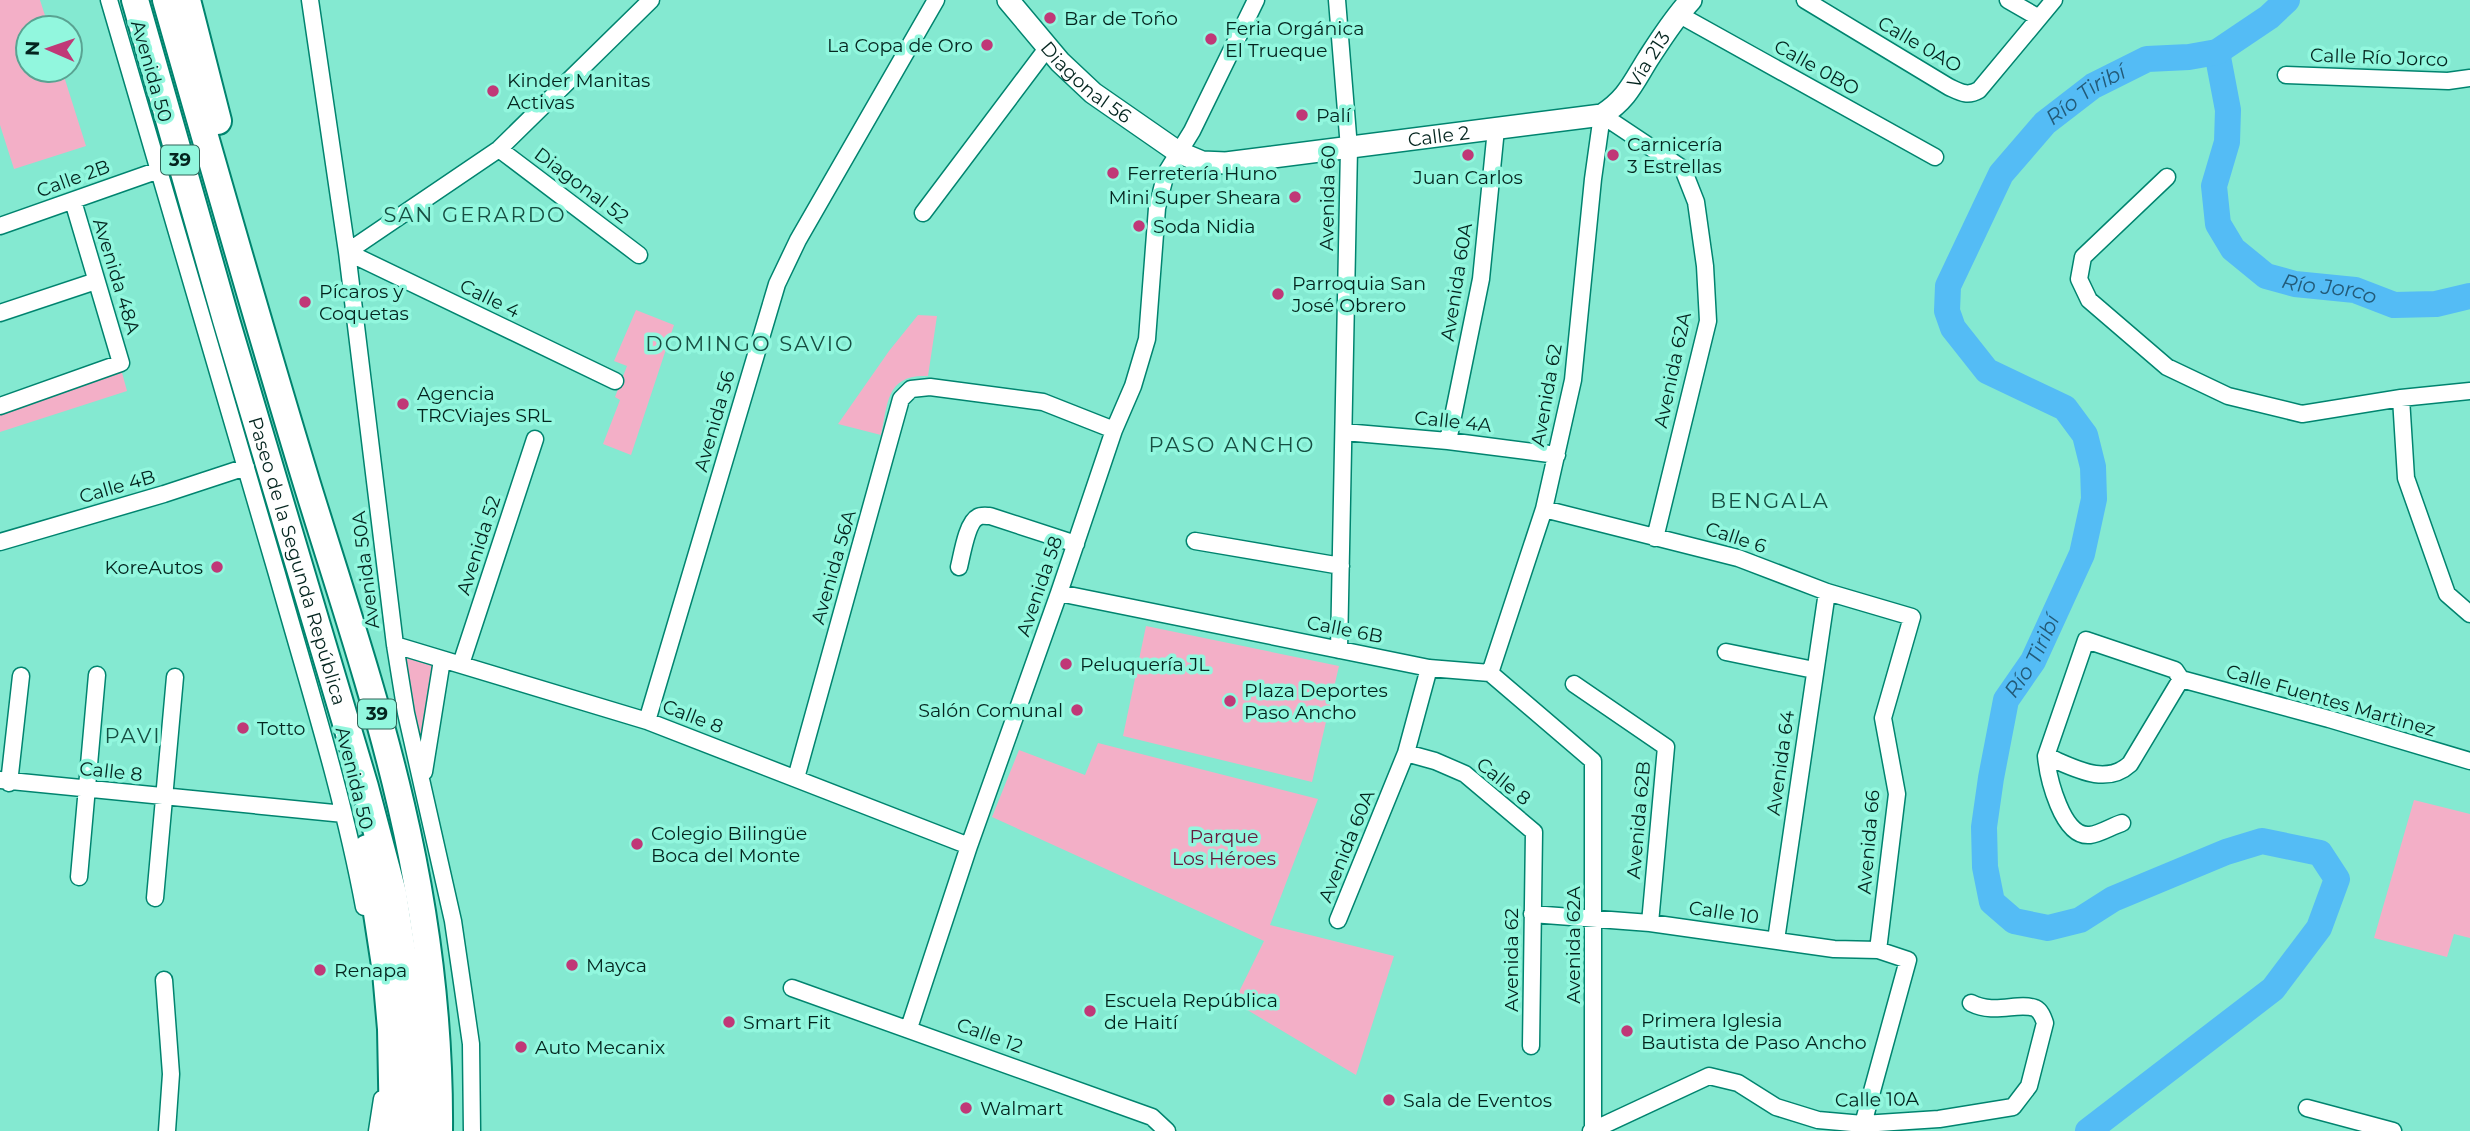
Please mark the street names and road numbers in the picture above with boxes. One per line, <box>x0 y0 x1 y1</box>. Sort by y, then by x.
street label: Calle 0AO <box>1874 11 1966 78</box>
street label: Avenida 50 <box>126 18 177 125</box>
street label: Vía 213 <box>1622 27 1675 92</box>
street label: Calle 0BO <box>1770 35 1863 100</box>
street label: Diagonal 56 <box>1036 37 1136 128</box>
street label: Calle Río Jorco <box>2310 44 2449 71</box>
street label: Calle 2 <box>1406 121 1471 152</box>
street label: Diagonal 52 <box>530 142 634 229</box>
street label: Avenida 60 <box>1315 145 1340 251</box>
road number: 39 <box>161 146 199 174</box>
street label: Calle 2B <box>33 155 113 202</box>
street label: Avenida 48A <box>88 215 145 337</box>
street label: Avenida 60A <box>1436 221 1477 343</box>
street label: Calle 4 <box>456 274 524 323</box>
street label: Avenida 62A <box>1649 310 1696 430</box>
street label: Avenida 62 <box>1526 342 1567 448</box>
street label: Avenida 56 <box>689 368 740 474</box>
street label: Calle 4A <box>1413 406 1493 437</box>
street label: Paseo de la Segunda República <box>243 414 351 708</box>
street label: Calle 4B <box>76 465 158 508</box>
street label: Avenida 52 <box>452 492 505 598</box>
street label: Avenida 56A <box>806 507 861 627</box>
street label: Avenida 50A <box>347 509 384 630</box>
street label: Calle 6 <box>1702 517 1769 558</box>
street label: Avenida 58 <box>1012 533 1067 639</box>
street label: Calle 6B <box>1305 611 1385 648</box>
street label: Calle Fuentes Martìnez <box>2223 660 2438 741</box>
street label: Calle 8 <box>659 694 727 739</box>
road number: 39 <box>358 700 396 728</box>
street label: Avenida 64 <box>1762 709 1799 817</box>
street label: Avenida 50 <box>331 724 378 832</box>
street label: Calle 8 <box>1472 753 1536 810</box>
street label: Calle 8 <box>78 757 144 786</box>
street label: Avenida 62B <box>1622 760 1655 880</box>
street label: Avenida 60A <box>1313 786 1380 906</box>
street label: Avenida 66 <box>1852 789 1885 895</box>
street label: Avenida 62A <box>1562 886 1585 1004</box>
street label: Calle 10 <box>1687 896 1761 929</box>
street label: Avenida 62 <box>1500 908 1523 1012</box>
street label: Calle 12 <box>954 1013 1026 1058</box>
street label: Calle 10A <box>1835 1087 1920 1112</box>

